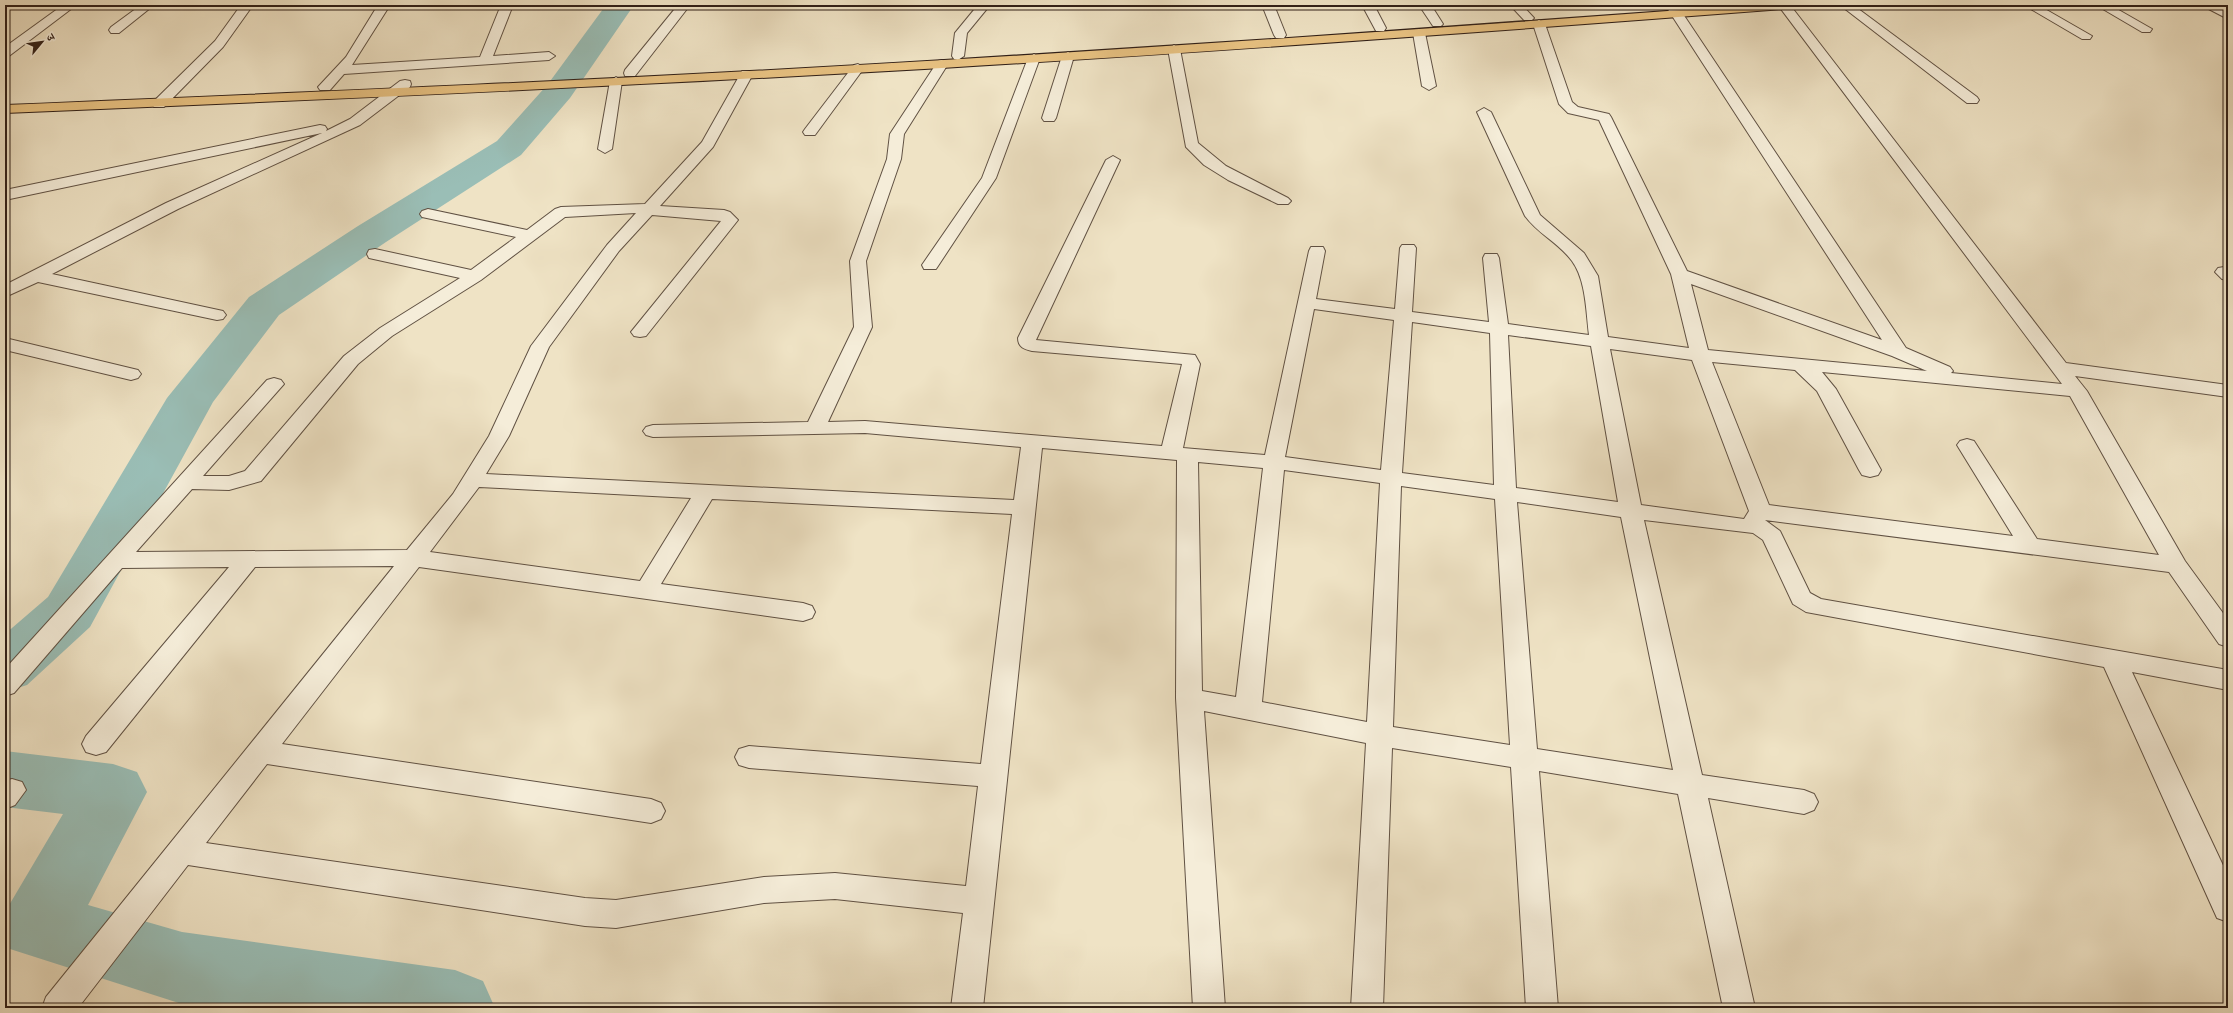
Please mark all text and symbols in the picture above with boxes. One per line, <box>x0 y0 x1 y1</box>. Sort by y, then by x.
north arrow <box>22 22 62 62</box>
text: उ <box>42 30 59 45</box>

